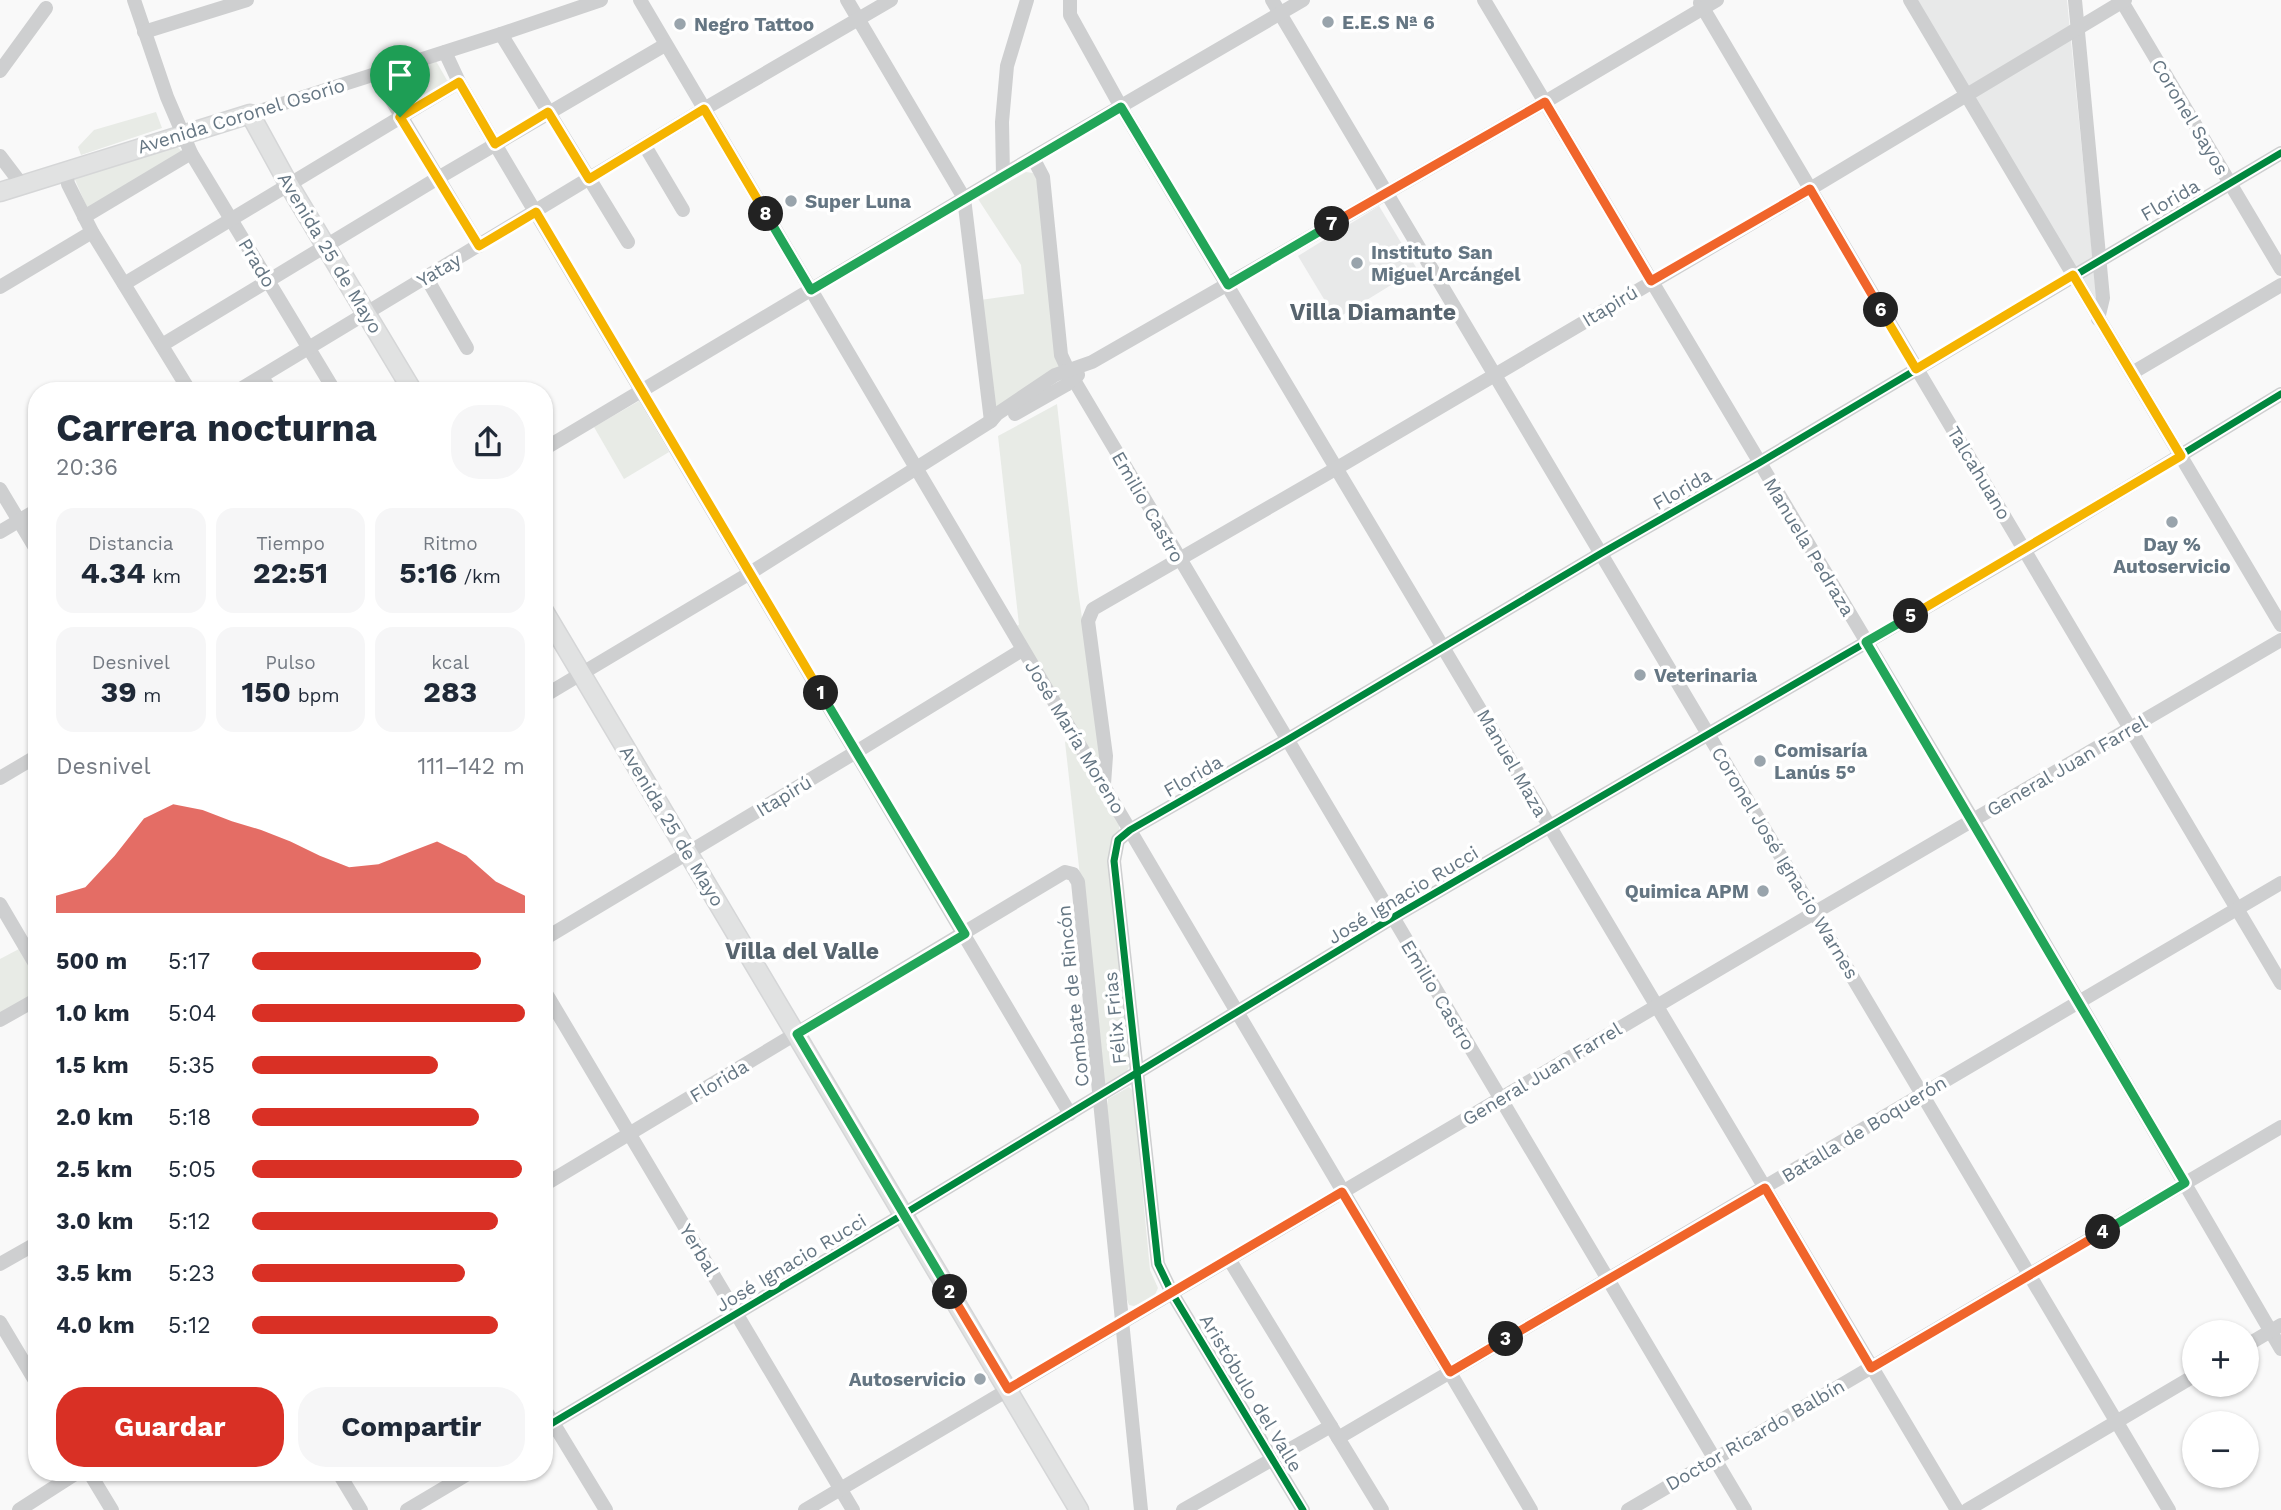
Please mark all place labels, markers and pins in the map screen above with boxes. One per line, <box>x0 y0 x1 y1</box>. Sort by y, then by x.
place label: E.E.S Nª 6 <box>1342 11 1435 34</box>
place label: Negro Tattoo <box>694 13 814 36</box>
marker: E.E.S Nª 6 <box>1320 14 1336 30</box>
marker: Negro Tattoo <box>672 16 688 32</box>
pin <box>370 45 430 117</box>
place label: Super Luna <box>805 190 911 213</box>
marker: Super Luna <box>783 193 799 209</box>
pin: 8 <box>748 196 784 232</box>
pin: 7 <box>1314 206 1350 242</box>
place label: Instituto San Miguel Arcángel <box>1371 241 1521 286</box>
marker: Instituto San Miguel Arcángel <box>1349 255 1365 271</box>
pin: 6 <box>1864 292 1898 328</box>
marker: Day % Autoservicio <box>2164 514 2180 530</box>
place label: Day % Autoservicio <box>2113 533 2231 578</box>
pin: 5 <box>1894 598 1928 634</box>
place label: Veterinaria <box>1654 664 1757 687</box>
marker: Veterinaria <box>1632 667 1648 683</box>
pin: 1 <box>804 676 838 710</box>
place label: Comisaría Lanús 5° <box>1774 739 1868 784</box>
marker: Comisaría Lanús 5° <box>1752 753 1768 769</box>
place label: Quimica APM <box>1625 880 1749 903</box>
marker: Quimica APM <box>1755 883 1771 899</box>
pin: 4 <box>2086 1214 2120 1250</box>
pin: 2 <box>932 1274 968 1310</box>
pin: 3 <box>1488 1322 1524 1356</box>
place label: Autoservicio <box>849 1368 966 1391</box>
marker: Autoservicio <box>972 1371 988 1387</box>

